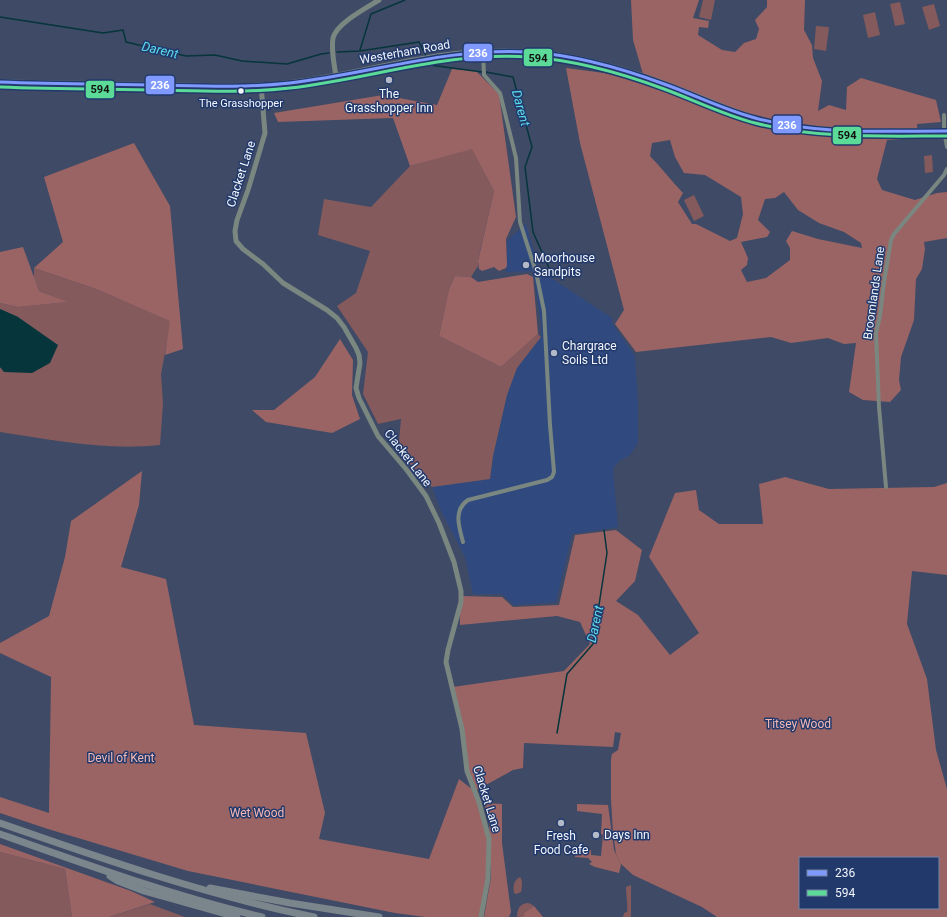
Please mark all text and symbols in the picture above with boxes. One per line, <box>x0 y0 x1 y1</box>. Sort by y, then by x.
street label: Westerham Road <box>359 37 451 67</box>
water label: Darent <box>140 39 181 62</box>
line badge: 236 <box>463 43 493 62</box>
text: 236 <box>469 47 487 60</box>
line badge: 594 <box>523 48 553 67</box>
text: 594 <box>529 52 548 65</box>
line badge: 236 <box>145 75 175 95</box>
marker: The Grasshopper Inn <box>384 75 394 85</box>
text: 236 <box>151 79 169 92</box>
line badge: 594 <box>85 80 115 99</box>
text: 594 <box>91 83 110 96</box>
marker: The Grasshopper <box>236 86 246 96</box>
place label: The Grasshopper Inn <box>345 87 433 115</box>
water label: Darent <box>509 88 533 129</box>
place label: The Grasshopper <box>199 97 283 110</box>
line badge: 236 <box>772 115 802 134</box>
text: 236 <box>778 119 796 132</box>
line badge: 594 <box>832 126 862 145</box>
text: 594 <box>838 129 857 142</box>
street label: Clacket Lane <box>224 139 258 209</box>
street label: Broomlands Lane <box>861 246 887 340</box>
place label: Moorhouse Sandpits <box>534 251 595 279</box>
marker: Moorhouse Sandpits <box>521 260 531 270</box>
place label: Chargrace Soils Ltd <box>562 339 617 367</box>
marker: Chargrace Soils Ltd <box>549 348 559 358</box>
street label: Clacket Lane <box>381 427 435 489</box>
water label: Darent <box>584 603 606 644</box>
park label: Titsey Wood <box>765 717 831 731</box>
park label: Devil of Kent <box>87 751 155 765</box>
street label: Clacket Lane <box>470 764 504 834</box>
park label: Wet Wood <box>230 806 284 820</box>
marker: Fresh Food Cafe <box>556 818 566 828</box>
place label: Days Inn <box>604 828 650 842</box>
place label: Fresh Food Cafe <box>534 829 588 857</box>
marker: Days Inn <box>591 830 601 840</box>
legend <box>799 857 939 909</box>
text: 236 <box>835 866 855 880</box>
text: 594 <box>835 886 855 900</box>

